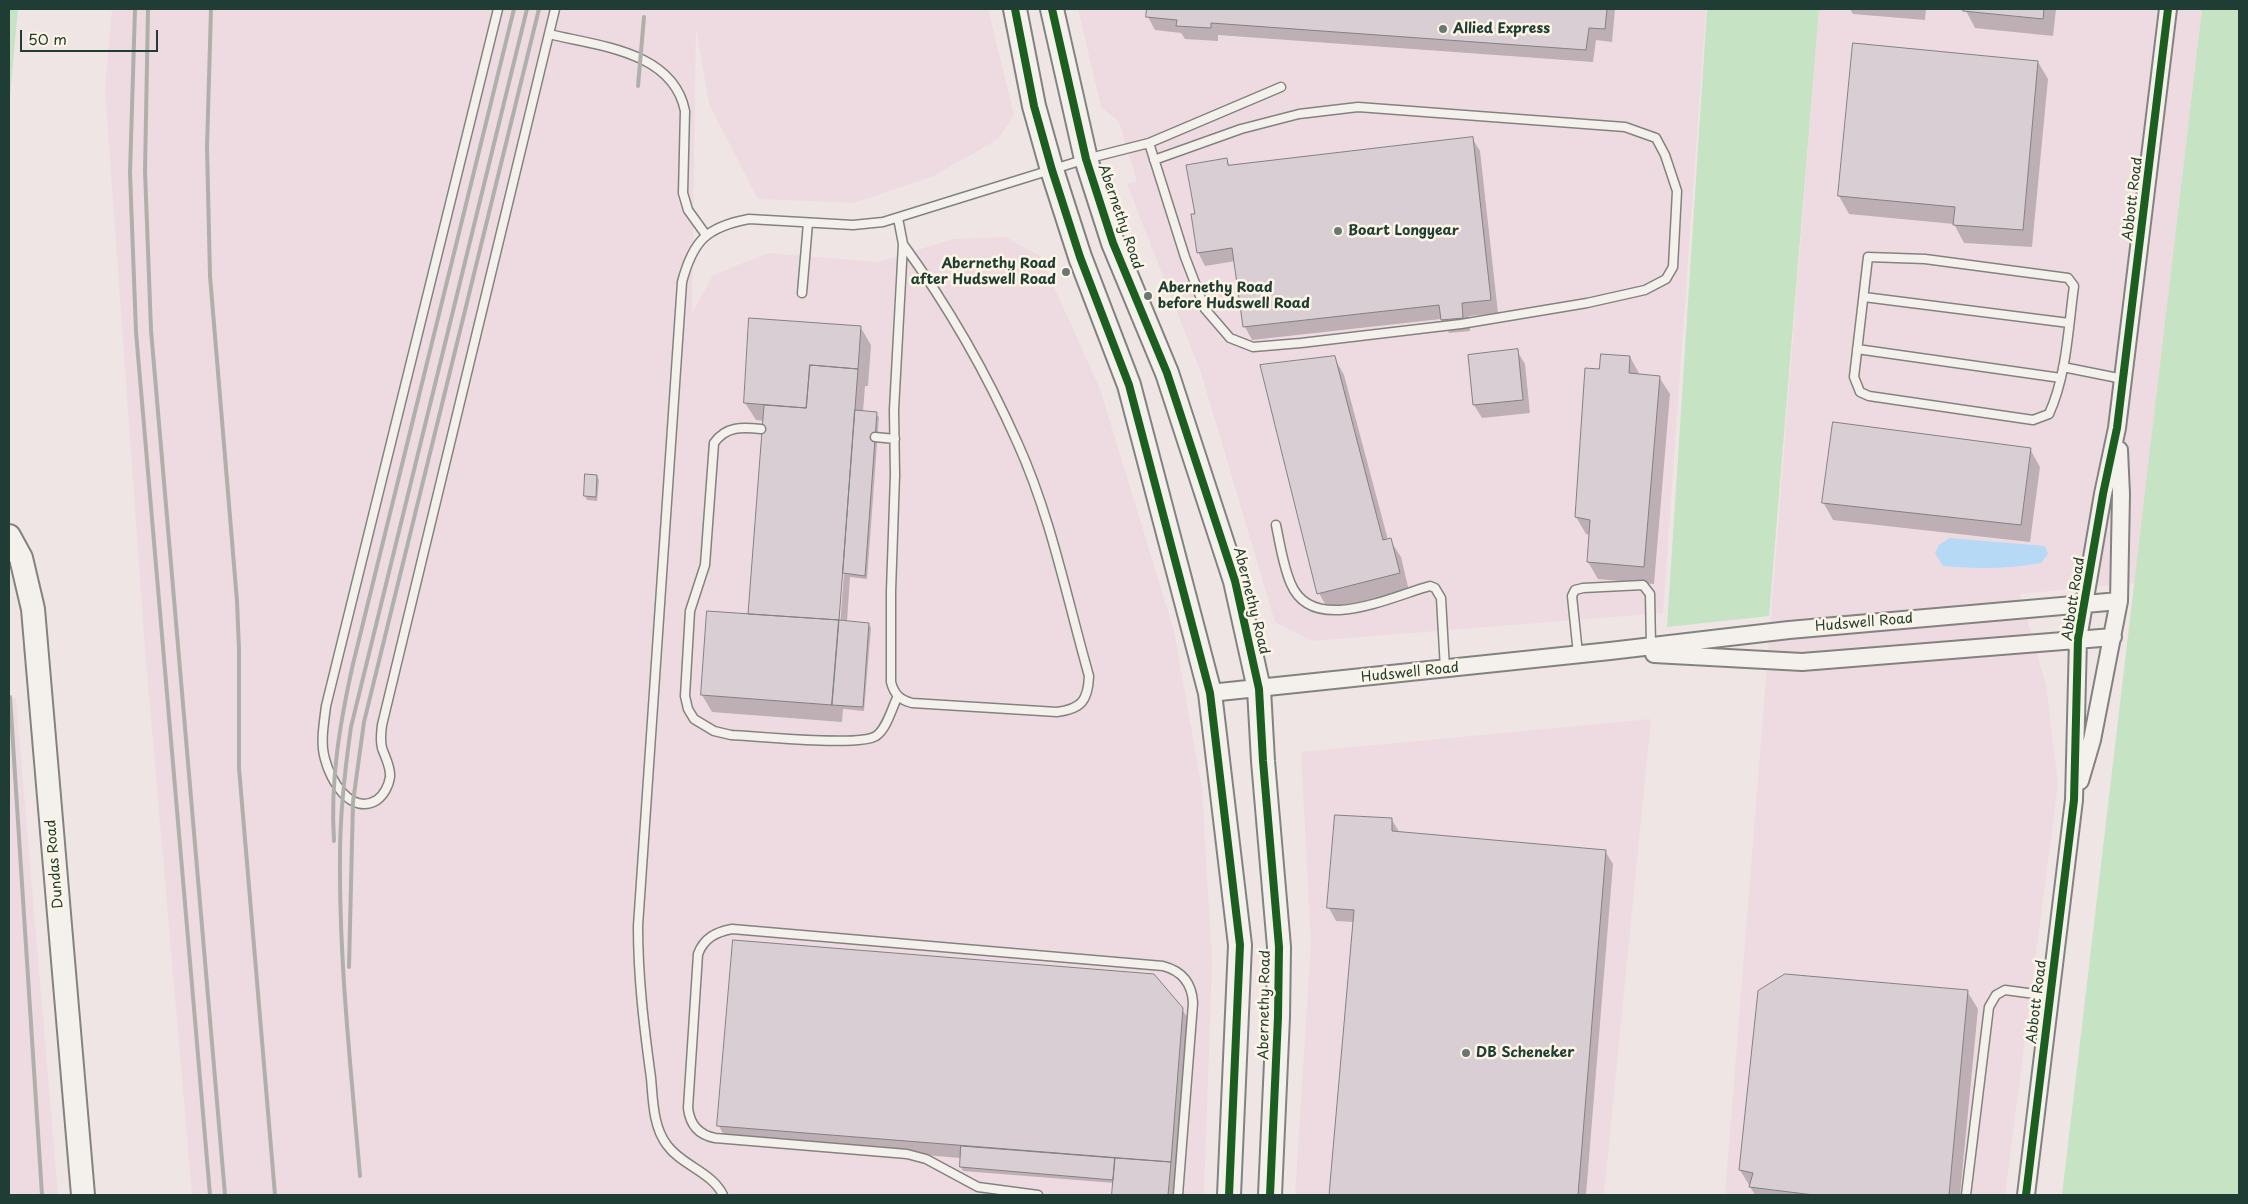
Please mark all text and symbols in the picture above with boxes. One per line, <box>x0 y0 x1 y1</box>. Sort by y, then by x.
scale bar <box>22 20 160 52</box>
place label: Allied Express <box>1453 21 1550 37</box>
marker: Allied Express <box>1437 23 1449 35</box>
text: 50 m <box>28 27 67 50</box>
street label: Abbott Road <box>2120 156 2146 242</box>
street label: Abernethy Road <box>1094 162 1146 272</box>
place label: Boart Longyear <box>1348 223 1459 239</box>
marker: Boart Longyear <box>1332 225 1344 237</box>
place label: Abernethy Road after Hudswell Road <box>911 256 1056 288</box>
marker: Abernethy Road after Hudswell Road <box>1060 266 1072 278</box>
place label: Abernethy Road before Hudswell Road <box>1158 280 1310 312</box>
marker: Abernethy Road before Hudswell Road <box>1142 290 1154 302</box>
street label: Abernethy Road <box>1230 546 1272 656</box>
street label: Abbott Road <box>2059 556 2089 642</box>
street label: Hudswell Road <box>1814 610 1914 636</box>
street label: Hudswell Road <box>1360 660 1460 686</box>
street label: Dundas Road <box>43 819 67 909</box>
street label: Abernethy Road <box>1256 950 1274 1060</box>
street label: Abbott Road <box>2024 959 2050 1045</box>
place label: DB Scheneker <box>1476 1045 1574 1061</box>
marker: DB Scheneker <box>1460 1047 1472 1059</box>

